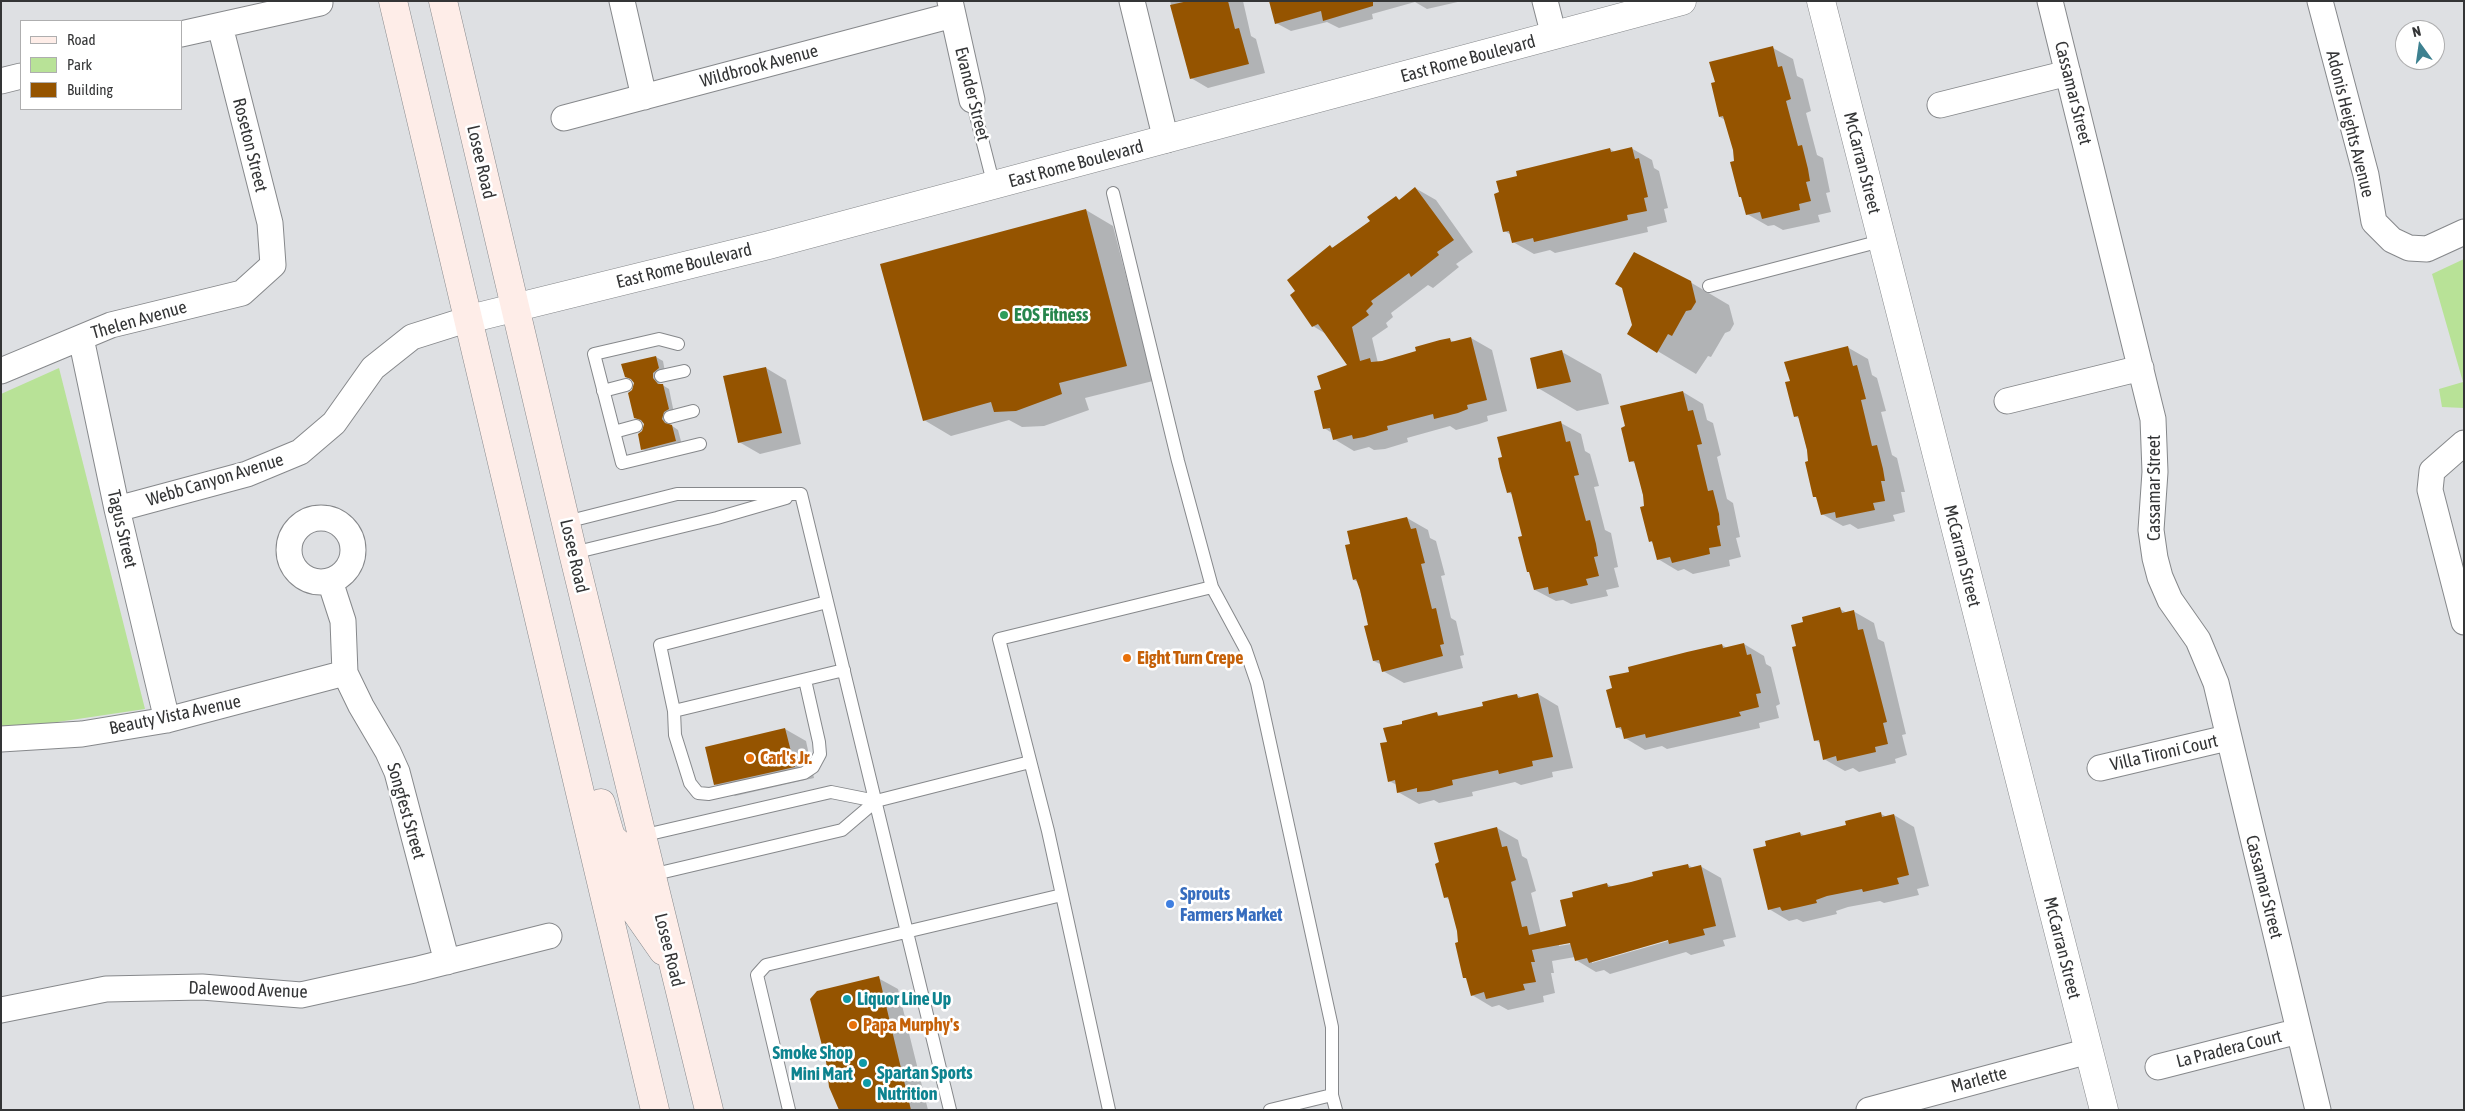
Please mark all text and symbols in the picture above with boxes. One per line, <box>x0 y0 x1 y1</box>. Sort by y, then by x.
legend <box>20 20 182 110</box>
north arrow <box>2395 20 2445 70</box>
text: N <box>2411 23 2423 40</box>
text: Road <box>67 31 96 48</box>
street label: East Rome Boulevard <box>1398 31 1538 87</box>
street label: Cassamar Street <box>2050 39 2096 147</box>
street label: Wildbrook Avenue <box>698 40 820 92</box>
street label: Evander Street <box>950 45 994 143</box>
street label: Adonis Heights Avenue <box>2321 48 2379 200</box>
text: Park <box>67 56 92 73</box>
text: Building <box>67 81 113 98</box>
street label: Roseton Street <box>228 96 272 194</box>
street label: McCarran Street <box>1839 110 1885 216</box>
street label: Losee Road <box>462 123 500 201</box>
street label: East Rome Boulevard <box>1006 136 1146 192</box>
street label: East Rome Boulevard <box>614 239 754 293</box>
street label: Thelen Avenue <box>89 296 189 344</box>
place label: EOS Fitness <box>1014 304 1088 326</box>
marker: EOS Fitness <box>998 309 1010 321</box>
street label: Cassamar Street <box>2143 435 2165 541</box>
street label: Webb Canyon Avenue <box>144 449 286 511</box>
street label: Tagus Street <box>103 488 141 570</box>
street label: McCarran Street <box>1939 503 1985 609</box>
street label: Losee Road <box>555 517 593 595</box>
place label: Eight Turn Crepe <box>1137 647 1243 669</box>
marker: Eight Turn Crepe <box>1121 652 1133 664</box>
street label: Beauty Vista Avenue <box>107 691 243 739</box>
street label: Villa Tironi Court <box>2108 730 2220 776</box>
place label: Carl's Jr. <box>760 747 812 769</box>
marker: Carl's Jr. <box>744 752 756 764</box>
street label: Songfest Street <box>382 760 430 862</box>
street label: Cassamar Street <box>2241 833 2287 941</box>
place label: Sprouts Farmers Market <box>1180 883 1282 926</box>
street label: McCarran Street <box>2039 895 2085 1001</box>
marker: Sprouts Farmers Market <box>1164 898 1176 910</box>
street label: Losee Road <box>649 911 689 989</box>
street label: Dalewood Avenue <box>188 977 308 1003</box>
place label: Liquor Line Up <box>857 988 951 1010</box>
marker: Liquor Line Up <box>841 993 853 1005</box>
place label: Papa Murphy's <box>863 1014 959 1036</box>
marker: Papa Murphy's <box>847 1019 859 1031</box>
street label: La Pradera Court <box>2174 1025 2284 1073</box>
place label: Smoke Shop Mini Mart <box>773 1042 853 1084</box>
marker: Smoke Shop Mini Mart <box>857 1057 869 1069</box>
place label: Spartan Sports Nutrition <box>877 1062 973 1104</box>
street label: Marlette <box>1949 1062 2009 1098</box>
marker: Spartan Sports Nutrition <box>861 1077 873 1089</box>

